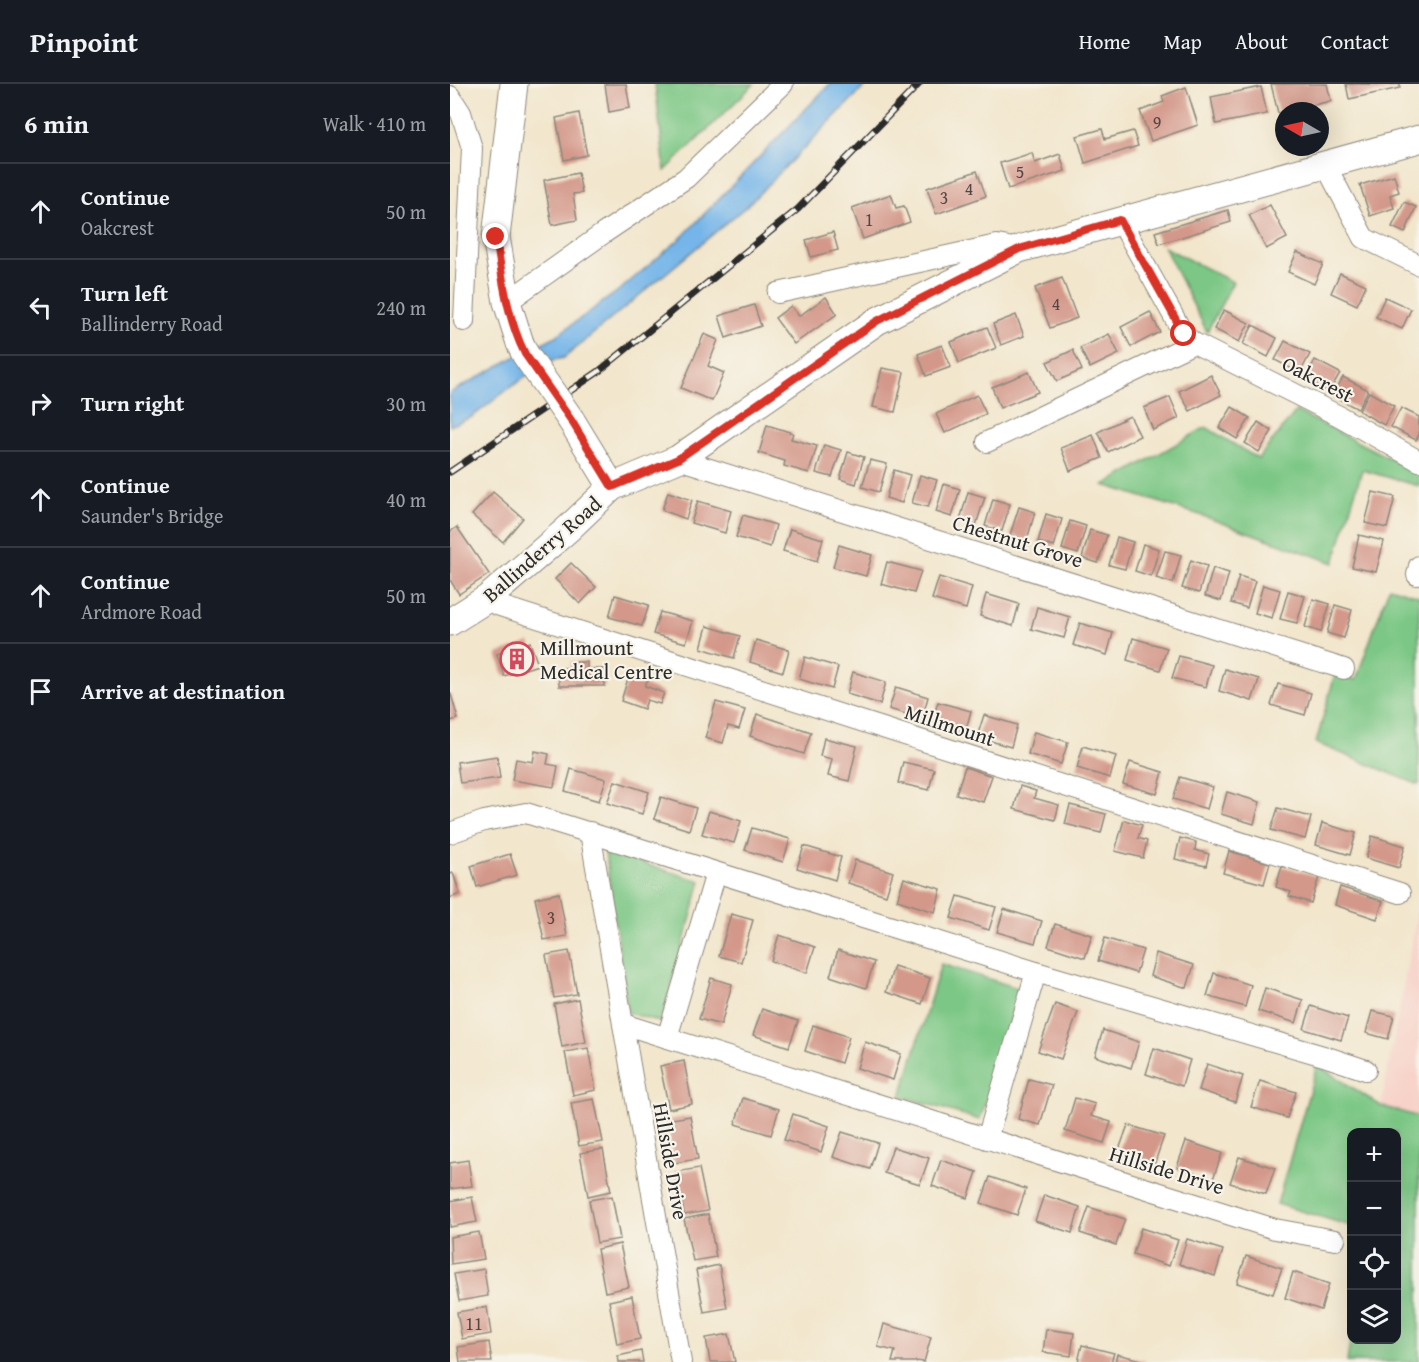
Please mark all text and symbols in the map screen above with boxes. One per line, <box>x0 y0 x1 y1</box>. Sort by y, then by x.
text: Pinpoint <box>30 21 138 62</box>
text: Home <box>1079 26 1130 57</box>
text: Map <box>1163 26 1202 57</box>
text: About <box>1235 26 1288 57</box>
text: Contact <box>1321 26 1389 57</box>
north arrow <box>1275 102 1329 156</box>
text: 6 min <box>24 104 89 143</box>
text: Walk · 410 m <box>323 109 426 138</box>
house number: 9 <box>1153 109 1161 136</box>
house number: 5 <box>1016 158 1024 185</box>
house number: 4 <box>965 175 973 202</box>
text: Continue <box>81 181 170 213</box>
house number: 3 <box>940 184 948 211</box>
icon: ahead <box>24 195 57 228</box>
text: 50 m <box>386 197 426 226</box>
house number: 1 <box>865 206 873 233</box>
text: Oakcrest <box>81 213 154 242</box>
route end <box>482 223 508 249</box>
text: Turn left <box>81 277 168 309</box>
house number: 4 <box>1052 290 1060 317</box>
icon: left <box>24 291 57 324</box>
text: 240 m <box>376 293 426 322</box>
text: Ballinderry Road <box>81 309 223 338</box>
route start <box>1170 320 1196 346</box>
street label: Oakcrest <box>1277 348 1360 410</box>
icon: right <box>24 387 57 420</box>
text: Turn right <box>81 387 184 419</box>
text: 30 m <box>386 389 426 418</box>
text: Continue <box>81 469 170 501</box>
icon: ahead <box>24 483 57 516</box>
text: 40 m <box>386 485 426 514</box>
street label: Ballinderry Road <box>476 488 609 609</box>
text: Saunder's Bridge <box>81 501 223 530</box>
street label: Chestnut Grove <box>949 506 1087 576</box>
text: Continue <box>81 565 170 597</box>
icon: ahead <box>24 579 57 612</box>
text: 50 m <box>386 581 426 610</box>
text: Ardmore Road <box>81 597 202 626</box>
place label: Millmount Medical Centre <box>540 632 673 687</box>
building icon: Millmount Medical Centre <box>499 641 535 677</box>
icon: arrive <box>24 675 57 708</box>
text: Arrive at destination <box>81 675 285 707</box>
street label: Millmount <box>901 696 1000 754</box>
house number: 3 <box>547 904 555 931</box>
street label: Hillside Drive <box>645 1100 697 1222</box>
map controls <box>1347 1128 1401 1344</box>
button: + <box>1347 1128 1401 1182</box>
street label: Hillside Drive <box>1106 1138 1228 1202</box>
button: − <box>1347 1182 1401 1236</box>
button: locate <box>1347 1236 1401 1290</box>
button: layers <box>1347 1290 1401 1344</box>
house number: 11 <box>465 1310 483 1337</box>

